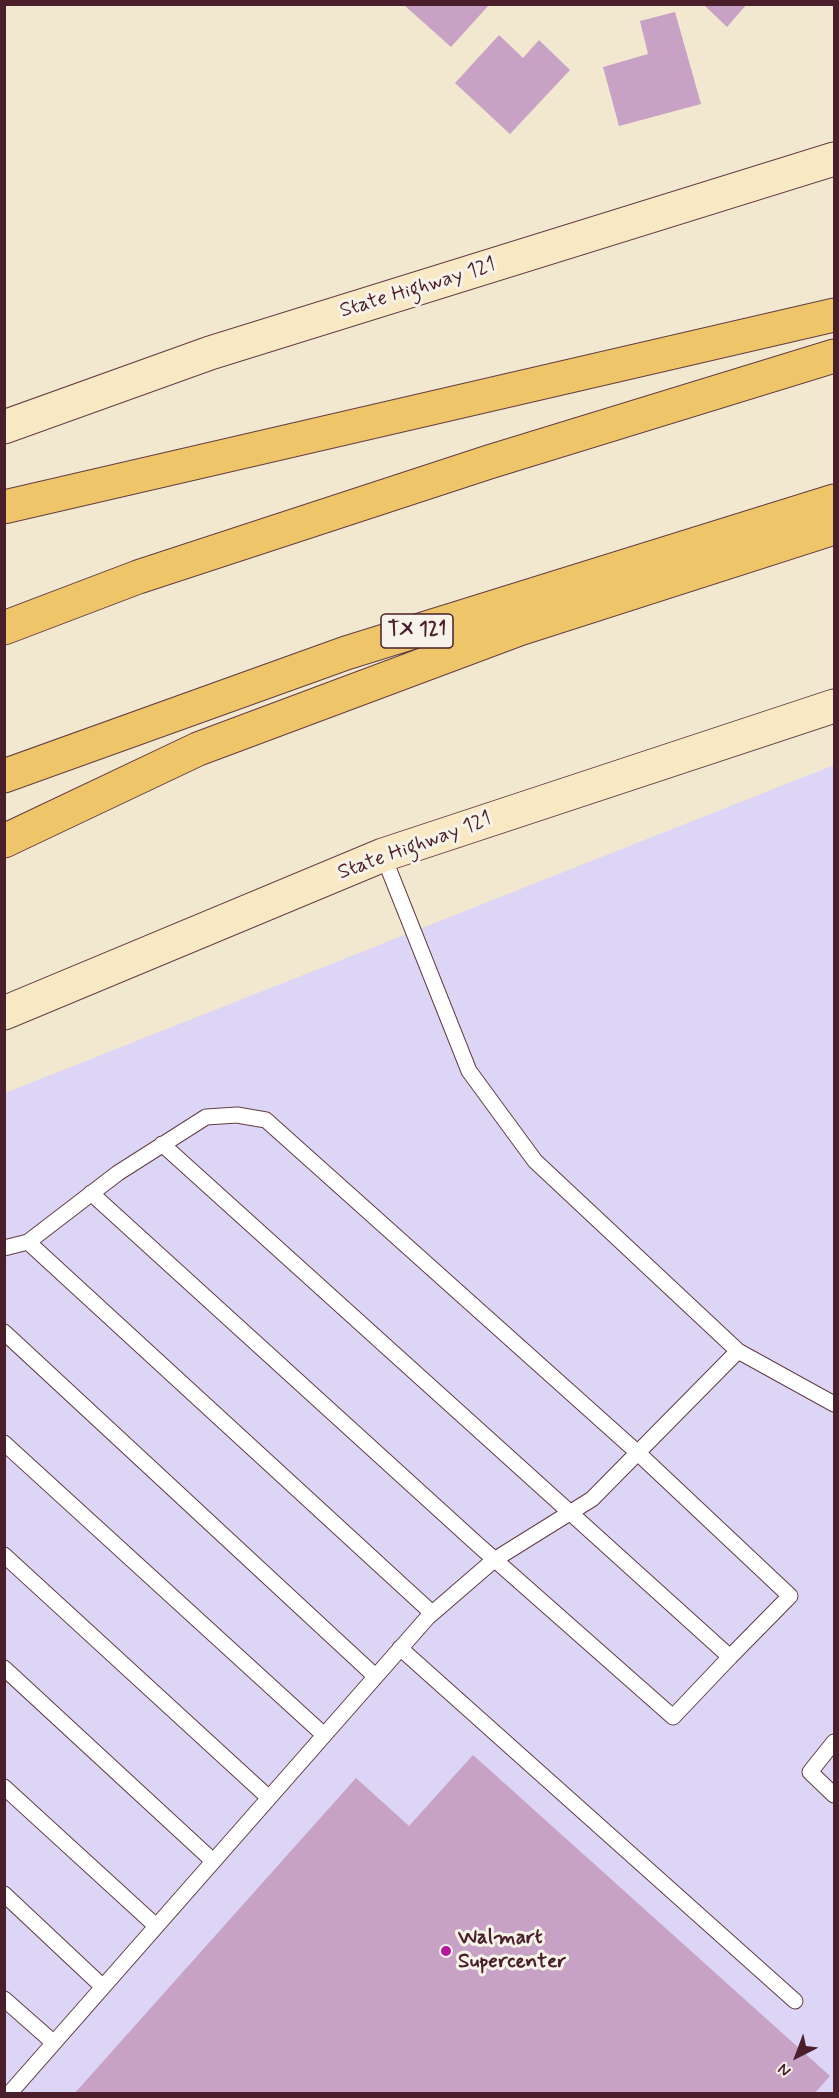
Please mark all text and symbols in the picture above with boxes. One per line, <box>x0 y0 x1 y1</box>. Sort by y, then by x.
street label: State Highway 121 <box>337 253 499 325</box>
road number: TX 121 <box>381 614 453 648</box>
street label: State Highway 121 <box>335 808 495 886</box>
place label: Walmart Supercenter <box>458 1926 566 1976</box>
marker: Walmart Supercenter <box>439 1944 453 1958</box>
north arrow <box>767 2026 827 2086</box>
text: N <box>774 2058 796 2081</box>

